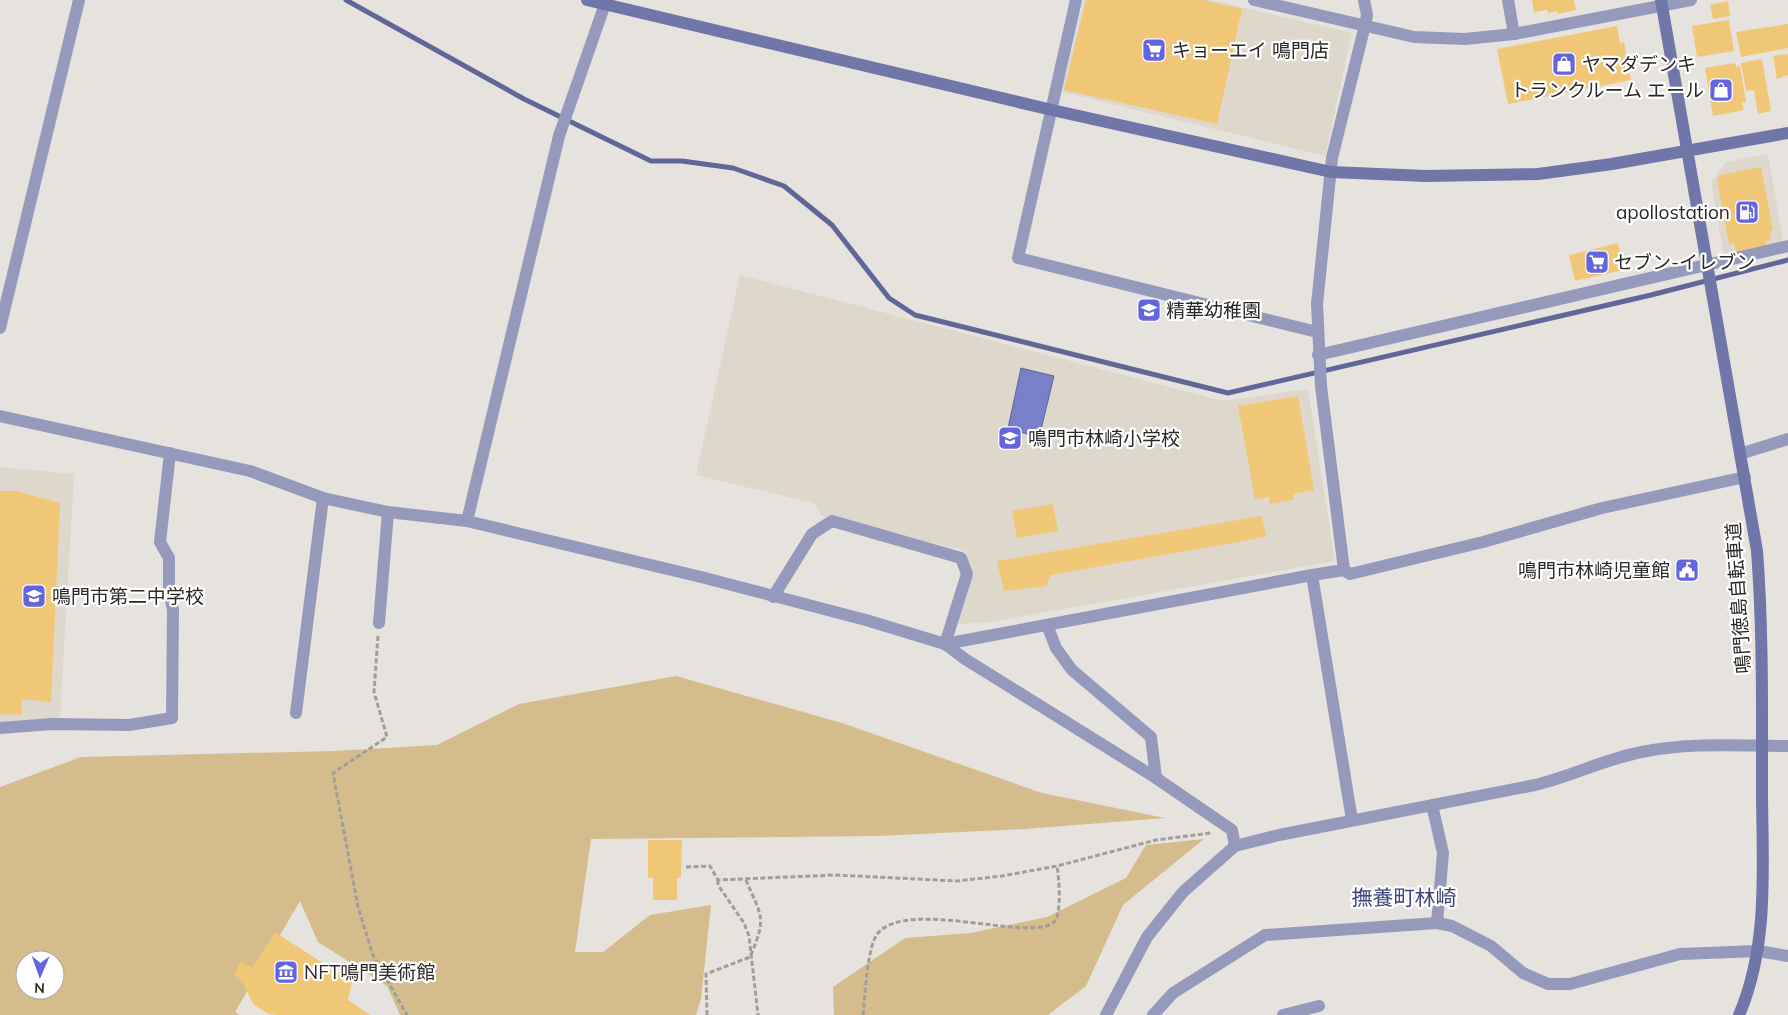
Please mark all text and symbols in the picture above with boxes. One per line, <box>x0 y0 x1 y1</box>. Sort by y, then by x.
supermarket icon: キョーエイ 鳴門店 <box>1141 37 1167 63</box>
place label: キョーエイ 鳴門店 <box>1172 38 1329 62</box>
shop icon: ヤマダデンキ <box>1551 51 1577 77</box>
place label: ヤマダデンキ <box>1582 52 1696 76</box>
shop icon: トランクルーム エール <box>1708 77 1734 103</box>
place label: トランクルーム エール <box>1510 78 1704 102</box>
fuel station icon: apollostation <box>1734 199 1760 225</box>
place label: apollostation <box>1616 200 1730 224</box>
supermarket icon: セブン-イレブン <box>1584 249 1610 275</box>
place label: セブン-イレブン <box>1614 250 1755 274</box>
school or university icon: 精華幼稚園 <box>1136 297 1162 323</box>
place label: 精華幼稚園 <box>1166 298 1261 322</box>
school or university icon: 鳴門市林崎小学校 <box>997 425 1023 451</box>
place label: 鳴門市林崎小学校 <box>1028 426 1180 450</box>
street label: 鳴門徳島自転車道 <box>1721 521 1755 675</box>
public building icon: 鳴門市林崎児童館 <box>1674 557 1700 583</box>
place label: 鳴門市林崎児童館 <box>1518 558 1670 582</box>
school or university icon: 鳴門市第二中学校 <box>21 583 47 609</box>
place label: 鳴門市第二中学校 <box>52 584 204 608</box>
district label: 撫養町林崎 <box>1352 884 1457 910</box>
north arrow <box>15 950 65 1000</box>
museum icon: NFT鳴門美術館 <box>273 959 299 985</box>
place label: NFT鳴門美術館 <box>304 960 435 984</box>
text: N <box>34 979 45 997</box>

